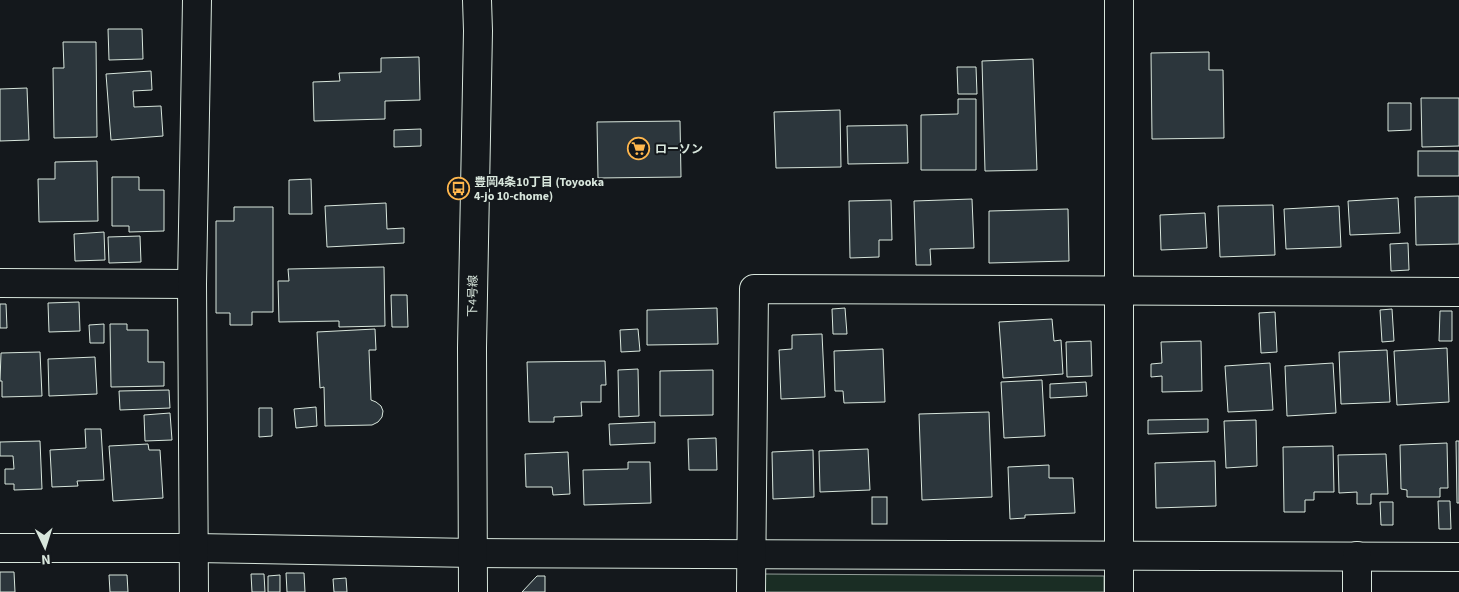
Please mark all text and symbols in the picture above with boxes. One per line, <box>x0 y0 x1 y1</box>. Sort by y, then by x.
supermarket icon: ローソン <box>627 137 651 161</box>
place label: ローソン <box>655 141 703 158</box>
place label: 豊岡4条10丁目 (Toyooka 4-jo 10-chome) <box>474 174 604 205</box>
bus stop icon: 豊岡4条10丁目 (Toyooka 4-jo 10-chome) <box>446 177 470 201</box>
street label: 下4号線 <box>464 275 482 317</box>
north arrow <box>20 522 70 572</box>
text: N <box>40 549 51 569</box>

